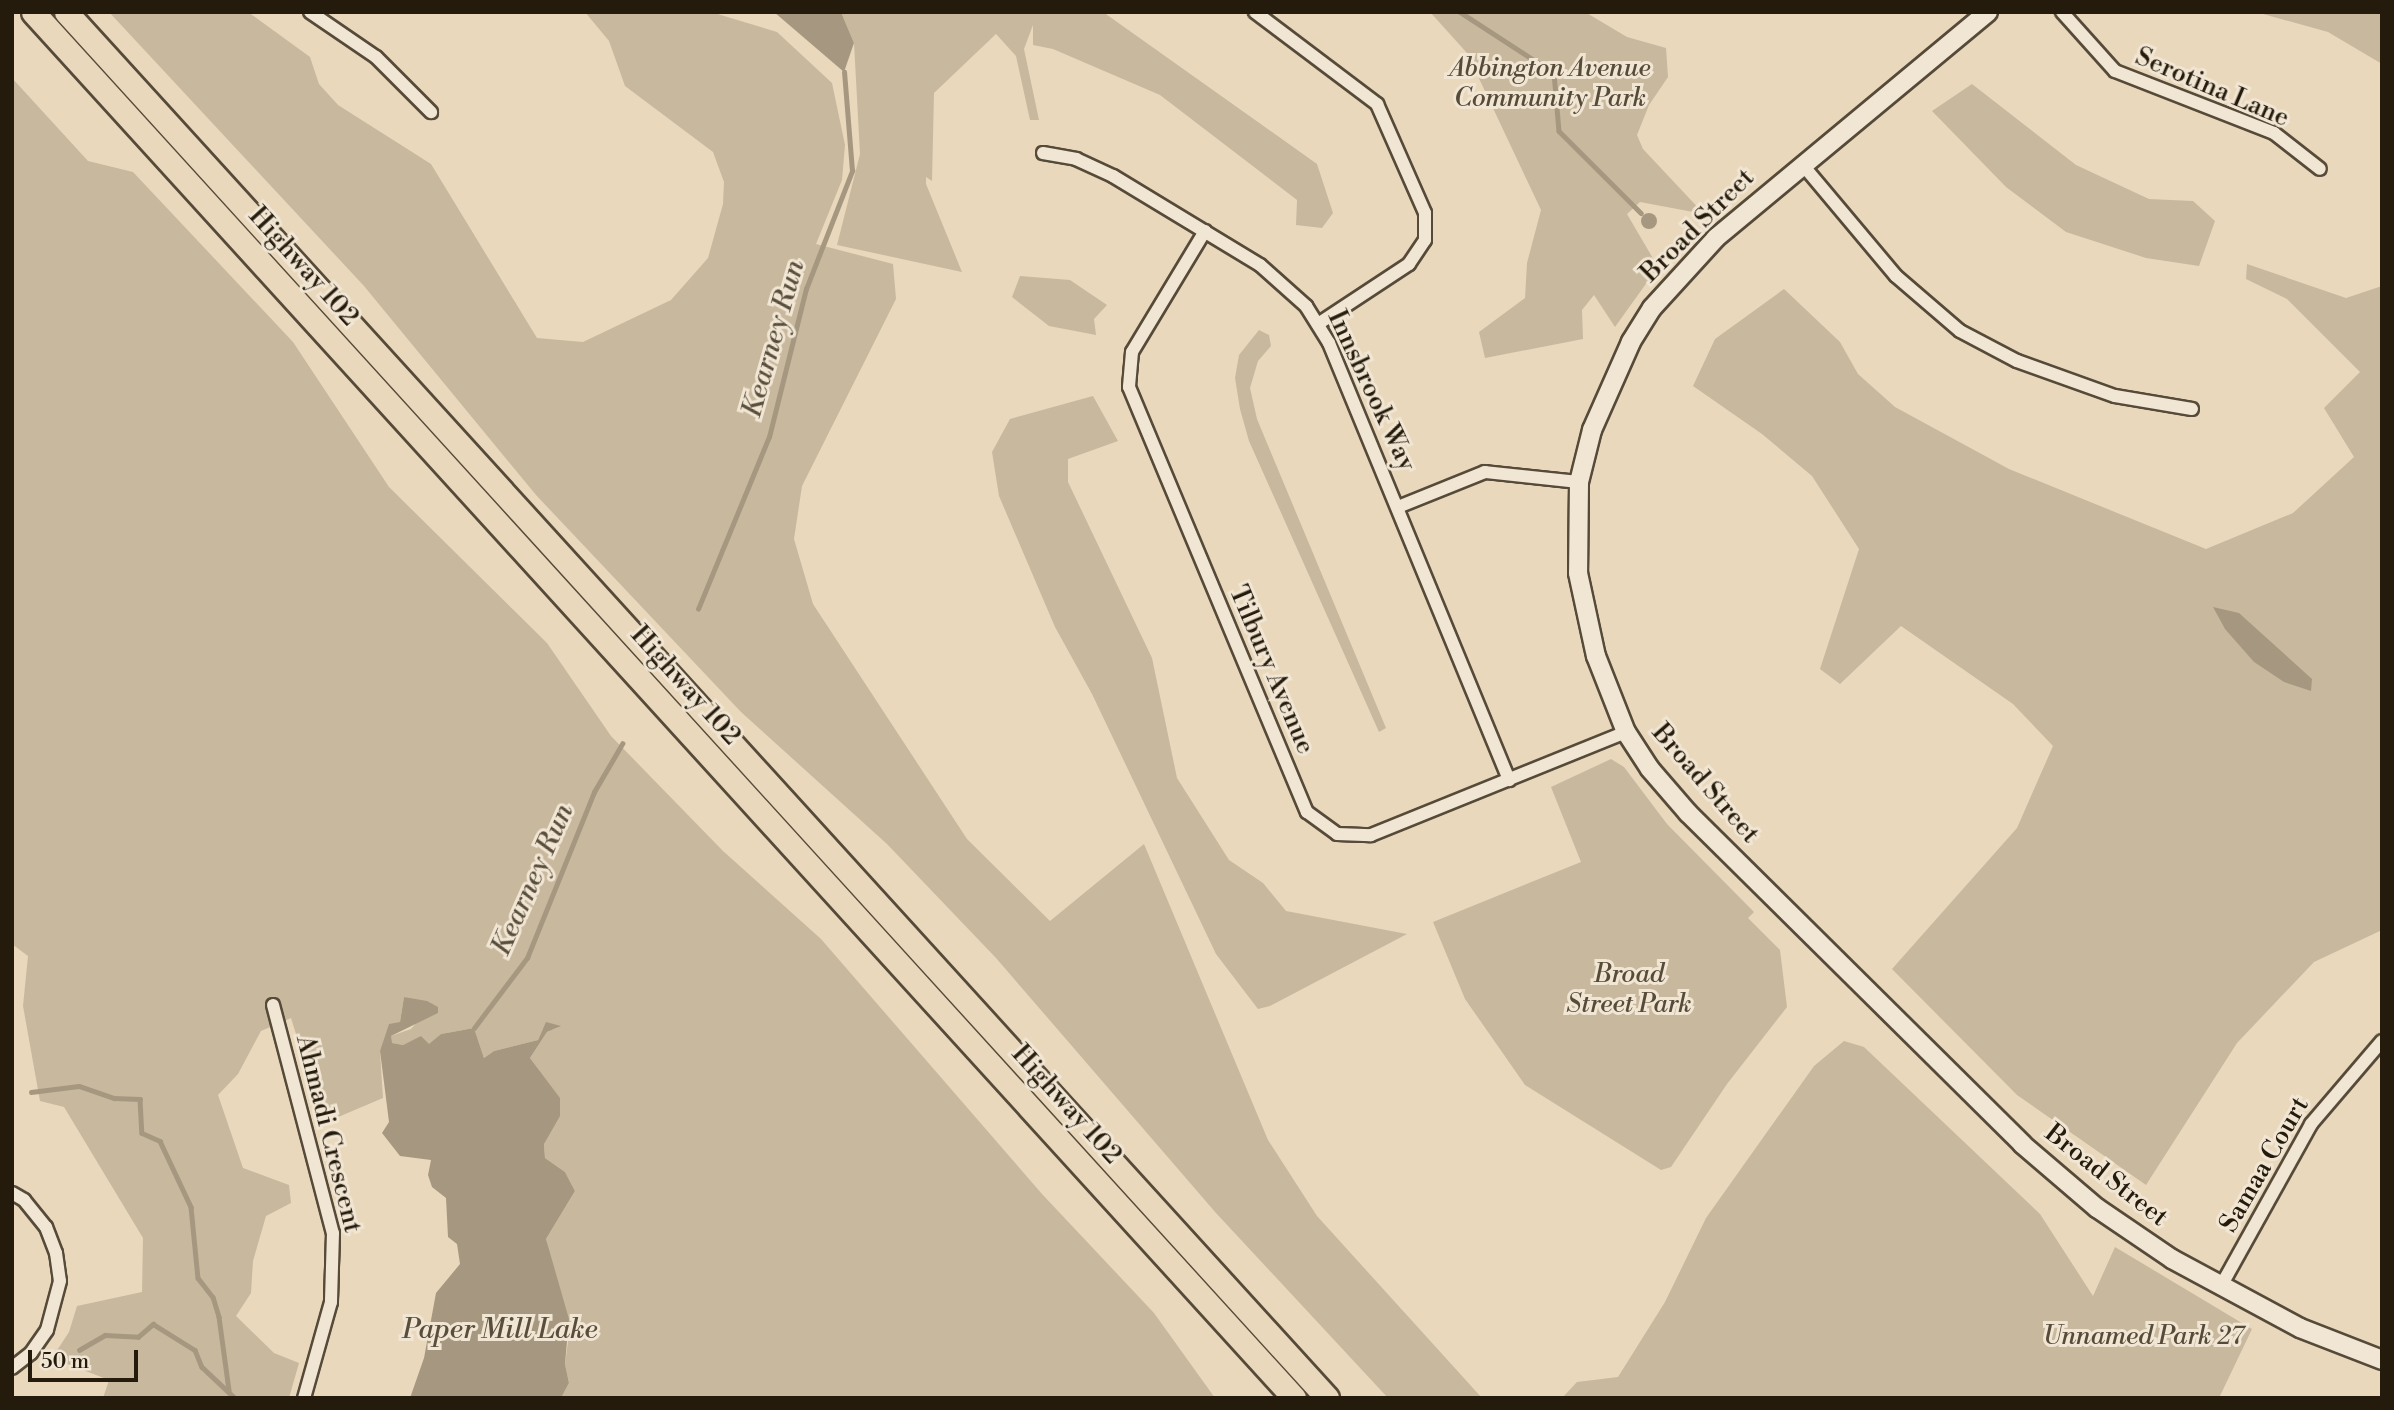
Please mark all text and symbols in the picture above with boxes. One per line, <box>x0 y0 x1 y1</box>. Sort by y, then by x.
street label: Serotina Lane <box>2130 42 2294 134</box>
park label: Abbington Avenue Community Park <box>1449 53 1651 114</box>
street label: Broad Street <box>1635 163 1761 289</box>
street label: Highway 102 <box>241 201 365 333</box>
water label: Kearney Run <box>735 256 813 422</box>
street label: Innsbrook Way <box>1320 306 1422 476</box>
street label: Tilbury Avenue <box>1221 581 1321 759</box>
street label: Highway 102 <box>623 620 747 752</box>
street label: Broad Street <box>1645 718 1765 850</box>
water label: Kearney Run <box>485 799 581 961</box>
park label: Broad Street Park <box>1566 959 1692 1020</box>
street label: Ahmadi Crescent <box>288 1032 368 1236</box>
street label: Highway 102 <box>1004 1039 1128 1171</box>
street label: Samaa Court <box>2214 1092 2316 1238</box>
street label: Broad Street <box>2038 1118 2174 1234</box>
water label: Paper Mill Lake <box>402 1313 598 1347</box>
park label: Unnamed Park 27 <box>2043 1321 2243 1353</box>
scale bar <box>32 1336 142 1380</box>
text: 50 m <box>41 1349 89 1375</box>

